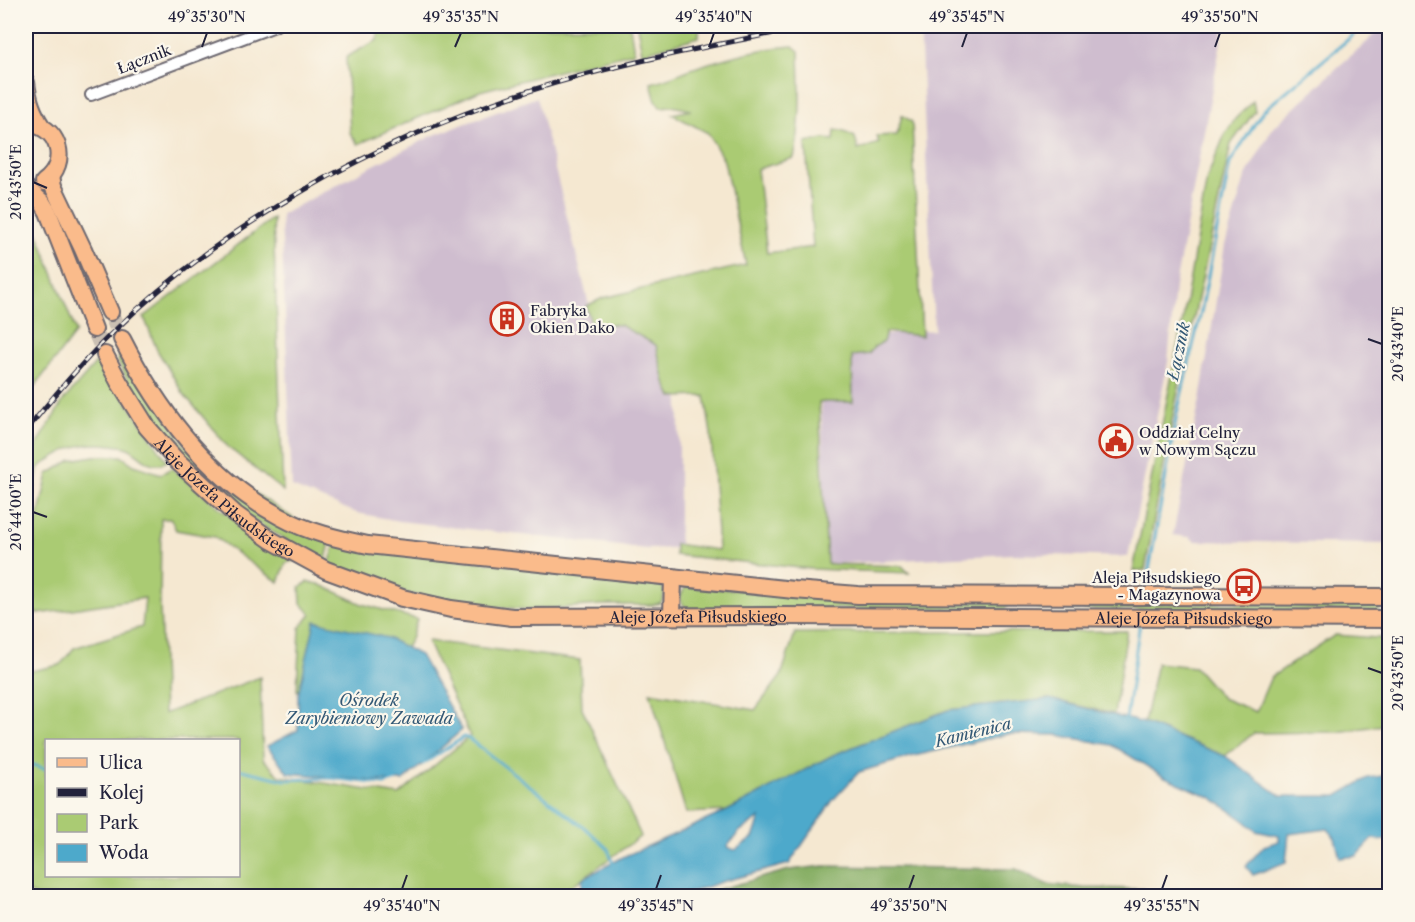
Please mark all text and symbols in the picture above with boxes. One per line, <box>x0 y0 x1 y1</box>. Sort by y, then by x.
text: 49°35'30"N <box>168 7 246 26</box>
text: 49°35'35"N <box>423 7 499 26</box>
text: 49°35'40"N <box>675 7 753 26</box>
text: 49°35'45"N <box>929 7 1005 26</box>
text: 49°35'50"N <box>1181 7 1259 26</box>
street label: Łącznik <box>114 40 175 78</box>
text: 20°43'50"E <box>6 144 25 220</box>
building icon: Fabryka Okien Dako <box>489 301 525 337</box>
place label: Fabryka Okien Dako <box>530 301 615 337</box>
text: 20°43'40"E <box>1388 306 1407 382</box>
water label: Łącznik <box>1162 319 1194 383</box>
public building icon: Oddział Celny w Nowym Sączu <box>1098 423 1134 459</box>
place label: Oddział Celny w Nowym Sączu <box>1138 423 1256 459</box>
street label: Aleje Józefa Piłsudskiego <box>150 433 298 561</box>
text: 20°44'00"E <box>6 473 25 551</box>
place label: Aleja Piłsudskiego - Magazynowa <box>1091 568 1221 604</box>
bus stop icon: Aleja Piłsudskiego - Magazynowa <box>1226 568 1262 604</box>
street label: Aleje Józefa Piłsudskiego <box>608 606 787 626</box>
street label: Aleje Józefa Piłsudskiego <box>1094 608 1273 628</box>
text: 20°43'50"E <box>1388 635 1407 711</box>
water label: Ośrodek Zarybieniowy Zawada <box>284 690 453 728</box>
water label: Kamienica <box>931 713 1014 752</box>
legend <box>45 739 240 877</box>
text: Ulica <box>99 752 143 774</box>
text: Kolej <box>99 782 144 804</box>
text: Park <box>99 812 140 834</box>
text: Woda <box>98 842 149 864</box>
text: 49°35'40"N <box>363 896 441 915</box>
text: 49°35'45"N <box>618 896 694 915</box>
text: 49°35'50"N <box>870 896 948 915</box>
text: 49°35'55"N <box>1124 896 1200 915</box>

